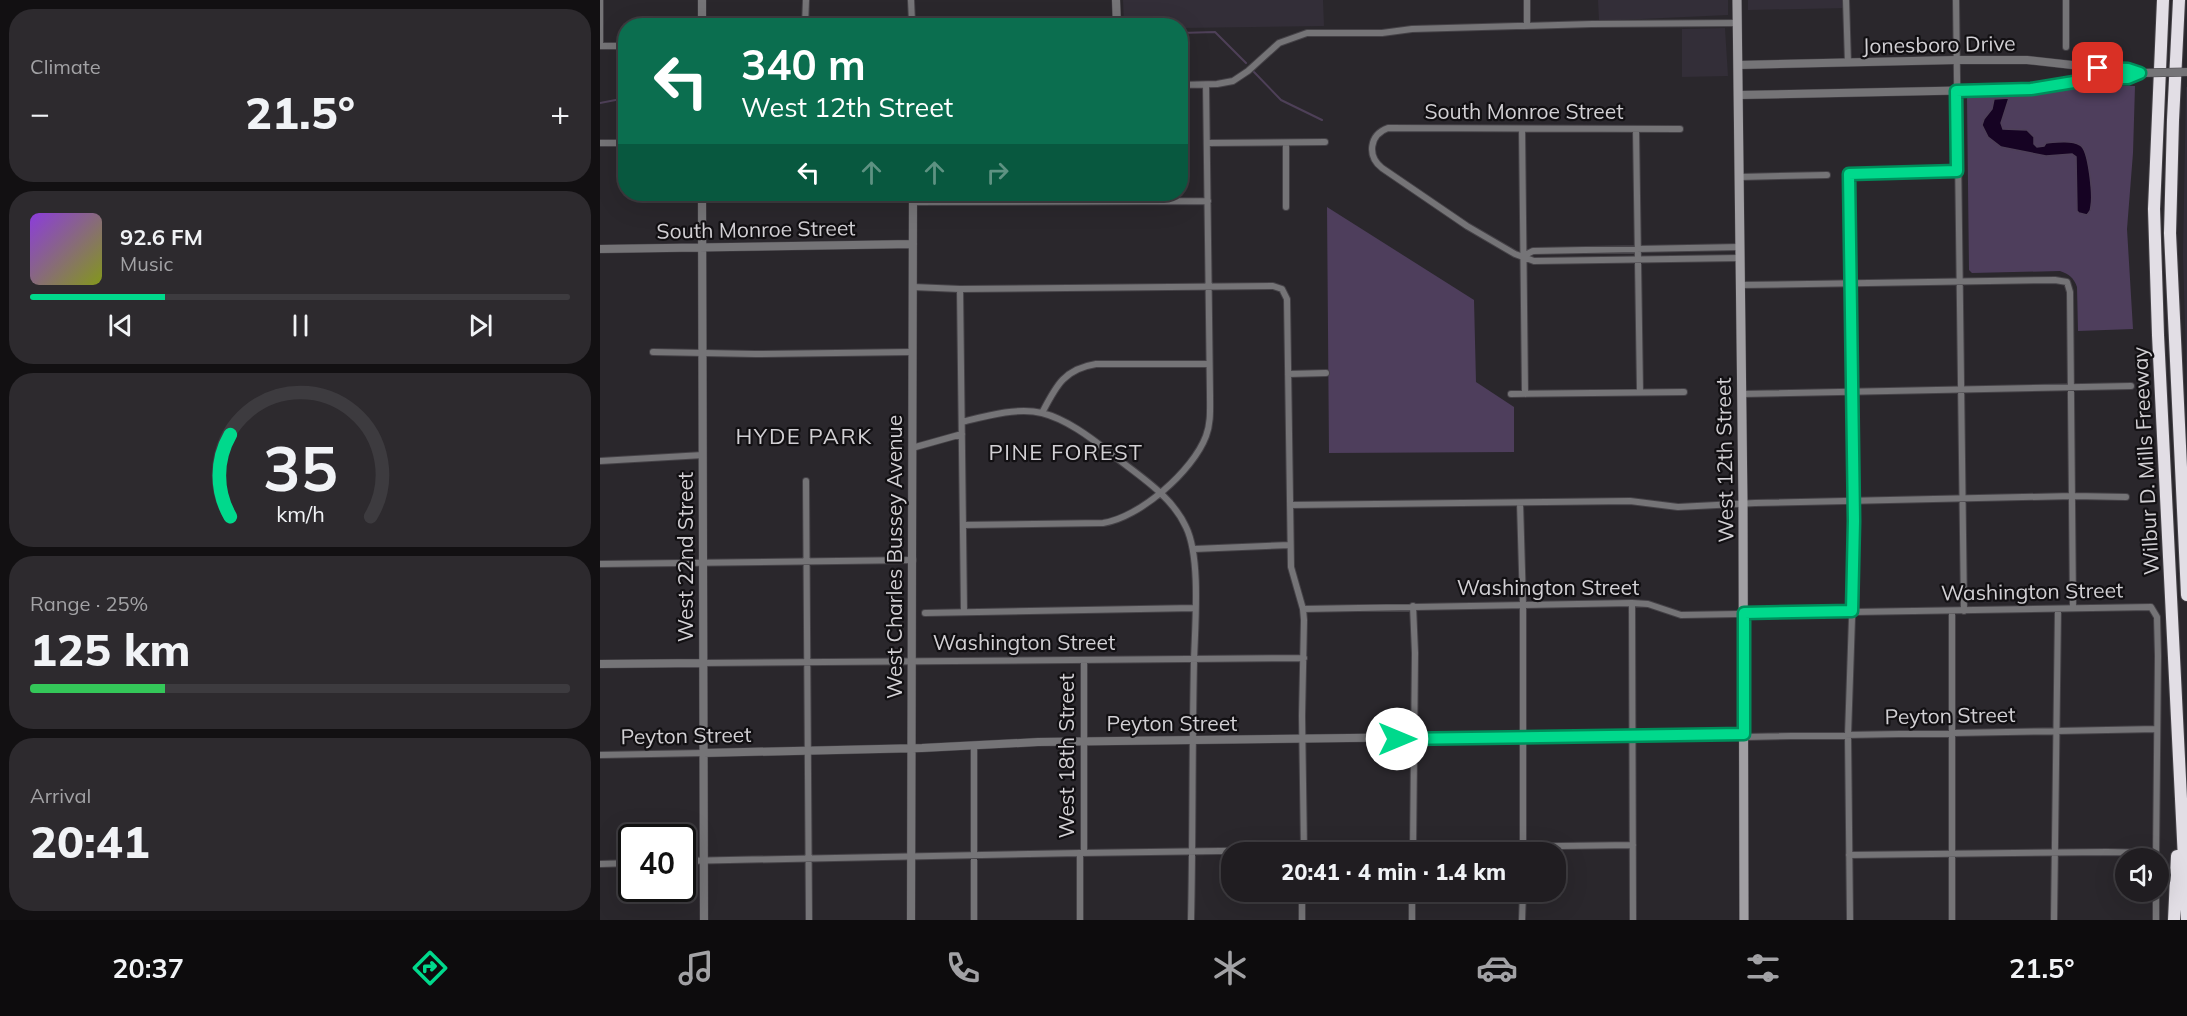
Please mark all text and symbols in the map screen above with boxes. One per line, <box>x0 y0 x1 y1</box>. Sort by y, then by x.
street label: Jonesboro Drive <box>1862 30 2016 58</box>
text: 340 m <box>741 38 866 91</box>
icon: left <box>642 42 720 120</box>
pin <box>2072 42 2123 93</box>
icon: arrive <box>2081 51 2114 84</box>
text: Climate <box>30 54 101 79</box>
text: 21.5° <box>245 84 355 140</box>
text: West 12th Street <box>741 90 953 124</box>
text: − <box>30 92 50 133</box>
text: + <box>550 92 570 133</box>
street label: South Monroe Street <box>1424 98 1624 124</box>
icon: left <box>792 156 825 189</box>
icon: ahead <box>855 156 888 189</box>
icon: ahead <box>918 156 951 189</box>
icon: right <box>981 156 1014 189</box>
street label: South Monroe Street <box>656 214 856 244</box>
text: 92.6 FM <box>120 223 203 251</box>
text: Music <box>120 251 173 276</box>
icon: previous <box>104 309 137 342</box>
icon: pause <box>284 309 317 342</box>
icon: next <box>464 309 497 342</box>
street label: Wilbur D. Mills Freeway <box>2126 346 2164 576</box>
street label: West 12th Street <box>1710 377 1738 543</box>
street label: West Charles Bussey Avenue <box>881 415 907 699</box>
district label: HYDE PARK <box>735 422 873 450</box>
text: 35 <box>263 428 337 507</box>
district label: PINE FOREST <box>988 438 1144 466</box>
street label: West 22nd Street <box>672 472 698 642</box>
text: km/h <box>276 500 324 527</box>
street label: Washington Street <box>1457 574 1639 600</box>
street label: Washington Street <box>1941 576 2123 606</box>
text: Range · 25% <box>30 591 148 616</box>
text: 125 km <box>30 621 191 677</box>
street label: Washington Street <box>933 629 1115 655</box>
street label: West 18th Street <box>1053 673 1079 839</box>
street label: Peyton Street <box>1884 701 2016 729</box>
position arrow <box>1365 707 1429 771</box>
street label: Peyton Street <box>1107 710 1237 736</box>
street label: Peyton Street <box>620 721 752 749</box>
text: Arrival <box>30 783 91 808</box>
text: 20:41 <box>30 813 150 869</box>
speed limit sign: 40 <box>618 824 696 902</box>
map controls <box>2115 848 2169 902</box>
button: sound <box>2115 848 2169 902</box>
text: 20:41 · 4 min · 1.4 km <box>1281 858 1506 886</box>
icon: directions <box>409 947 451 989</box>
icon: music <box>675 947 717 989</box>
icon: phone <box>942 947 984 989</box>
icon: climate <box>1209 947 1251 989</box>
icon: car <box>1476 947 1518 989</box>
icon: filters <box>1742 947 1784 989</box>
text: 20:37 <box>112 951 184 985</box>
text: 21.5° <box>2009 951 2075 985</box>

